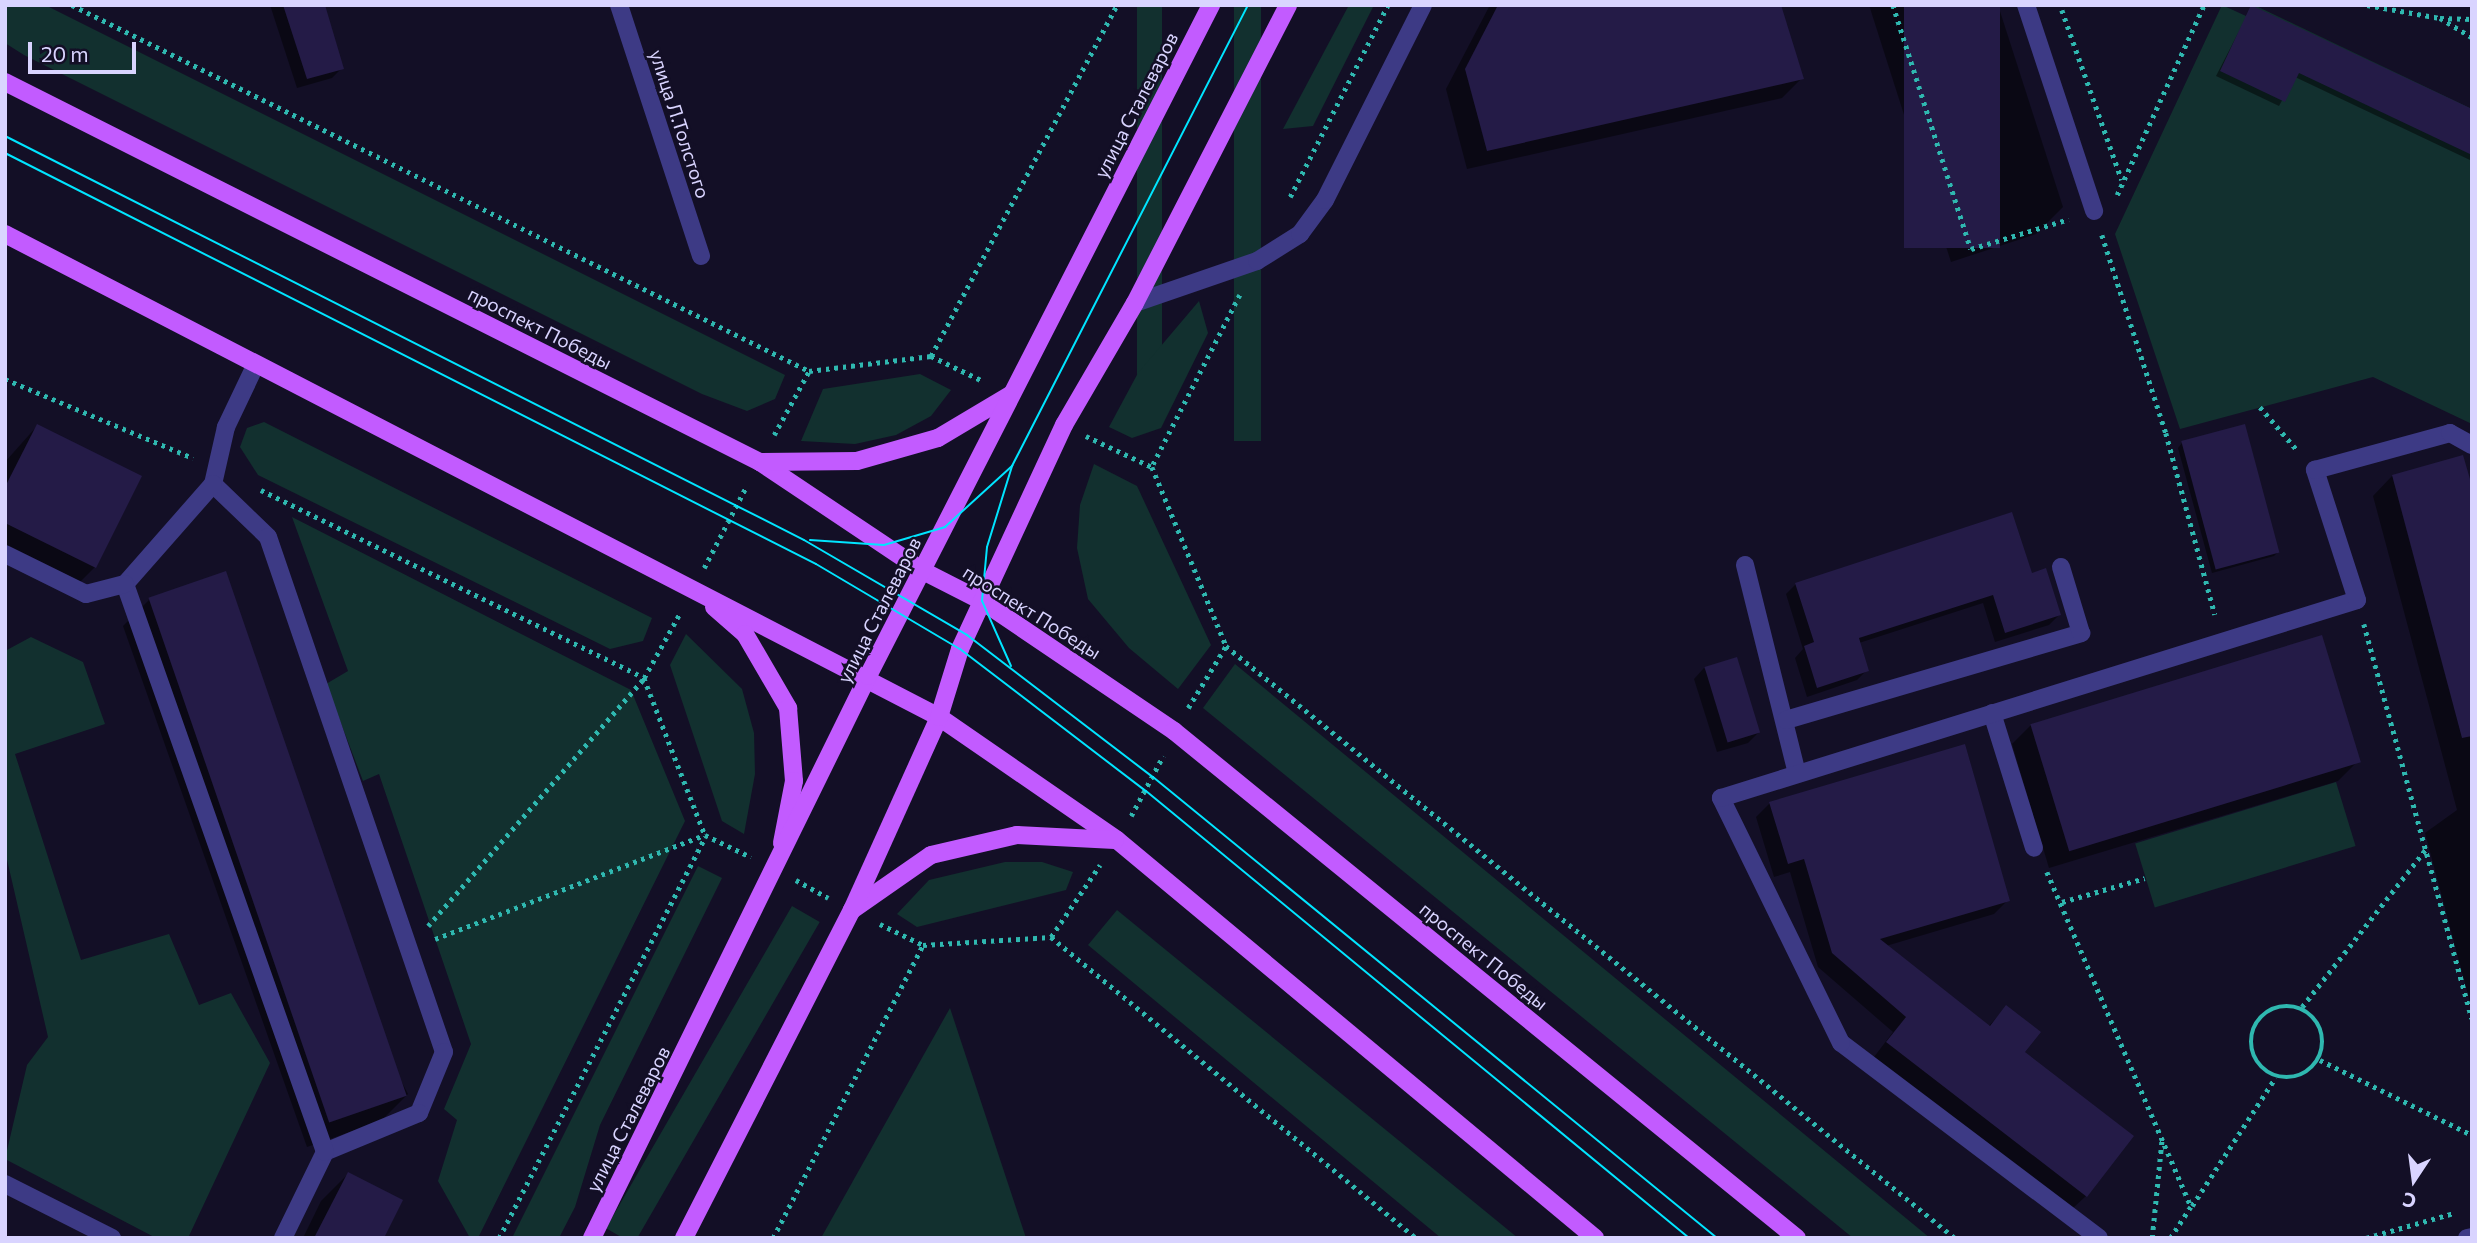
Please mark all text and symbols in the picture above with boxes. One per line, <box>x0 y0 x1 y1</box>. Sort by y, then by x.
scale bar <box>32 28 140 72</box>
street label: улица Сталеваров <box>1089 28 1183 182</box>
text: 20 m <box>41 41 89 66</box>
street label: улица Л.Толстого <box>645 47 715 201</box>
street label: проспект Победы <box>464 282 616 374</box>
street label: улица Сталеваров <box>832 533 926 687</box>
street label: проспект Победы <box>959 560 1105 664</box>
street label: проспект Победы <box>1415 897 1553 1015</box>
street label: улица Сталеваров <box>581 1042 675 1196</box>
north arrow <box>2379 1145 2449 1215</box>
text: С <box>2400 1188 2418 1214</box>

